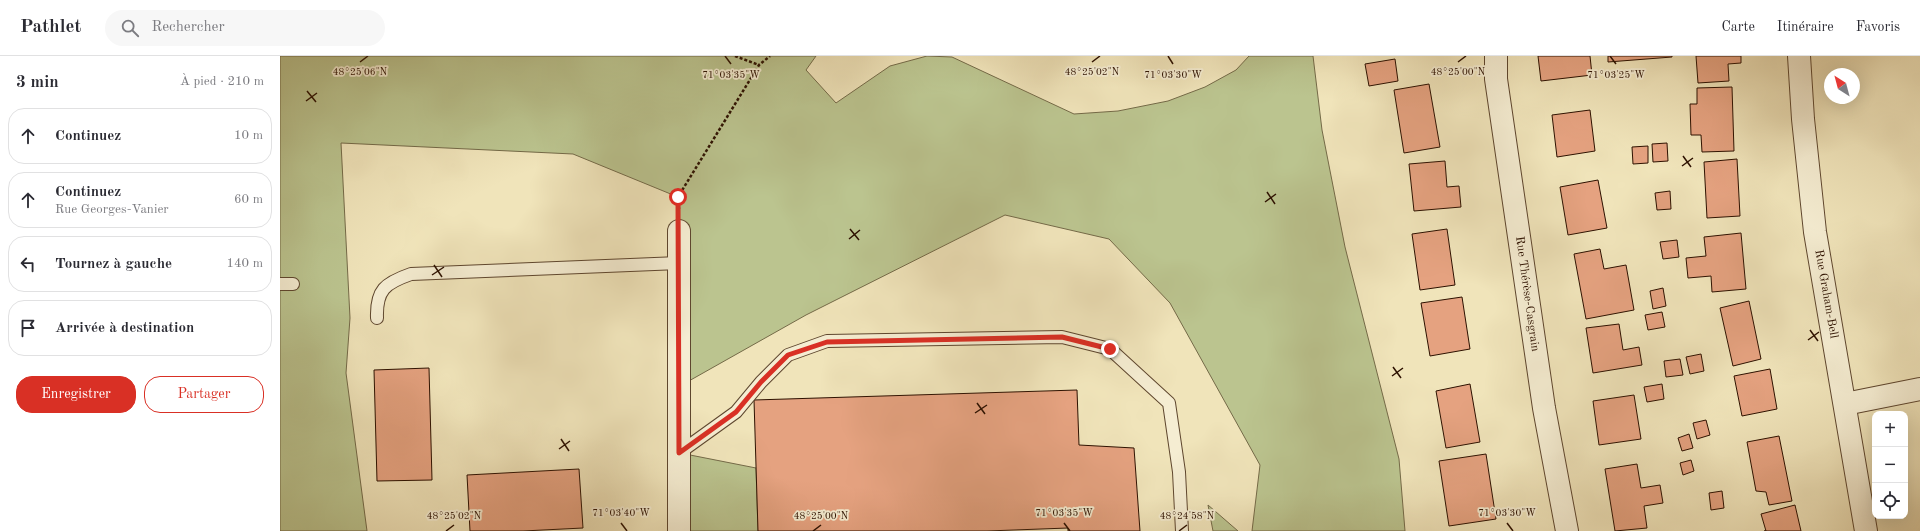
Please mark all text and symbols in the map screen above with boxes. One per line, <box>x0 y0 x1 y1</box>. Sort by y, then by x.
search box <box>105 10 385 46</box>
icon: search <box>119 17 141 39</box>
text: Pathlet <box>20 18 81 37</box>
text: Rechercher <box>151 20 225 35</box>
text: Carte <box>1721 20 1755 34</box>
text: Itinéraire <box>1777 20 1834 34</box>
text: Favoris <box>1856 20 1900 34</box>
text: 48°25'06"N <box>333 67 388 77</box>
text: 48°25'02"N <box>1065 67 1120 77</box>
text: 48°25'00"N <box>1431 67 1486 77</box>
north arrow <box>1824 68 1860 104</box>
text: 71°03'35"W <box>702 70 760 80</box>
text: 71°03'30"W <box>1144 70 1202 80</box>
text: 71°03'25"W <box>1587 70 1645 80</box>
text: 3 min <box>16 74 59 91</box>
text: À pied · 210 m <box>180 75 264 88</box>
icon: ahead <box>17 125 39 147</box>
text: Continuez <box>55 129 121 144</box>
text: 10 m <box>234 129 263 142</box>
text: Continuez <box>55 185 121 200</box>
route start <box>669 188 687 206</box>
icon: ahead <box>17 189 39 211</box>
text: 60 m <box>234 193 263 206</box>
text: Rue Georges-Vanier <box>55 203 169 216</box>
street label: Rue Thérèse-Casgrain <box>1513 236 1541 353</box>
street label: Rue Graham-Bell <box>1812 249 1840 339</box>
icon: left <box>17 253 39 275</box>
text: Tournez à gauche <box>55 257 172 272</box>
text: 140 m <box>226 257 263 270</box>
icon: arrive <box>17 317 39 339</box>
text: Arrivée à destination <box>55 321 194 336</box>
route end <box>1101 340 1119 358</box>
button: Enregistrer <box>16 376 136 413</box>
button: Partager <box>144 376 264 413</box>
map controls <box>1872 411 1908 519</box>
button: + <box>1872 411 1908 447</box>
button: − <box>1872 447 1908 483</box>
button: locate <box>1872 483 1908 519</box>
text: 71°03'40"W <box>592 508 650 518</box>
text: 71°03'35"W <box>1035 508 1093 518</box>
text: 71°03'30"W <box>1478 508 1536 518</box>
text: 48°25'02"N <box>427 511 482 521</box>
text: 48°25'00"N <box>794 511 849 521</box>
text: 48°24'58"N <box>1160 511 1215 521</box>

